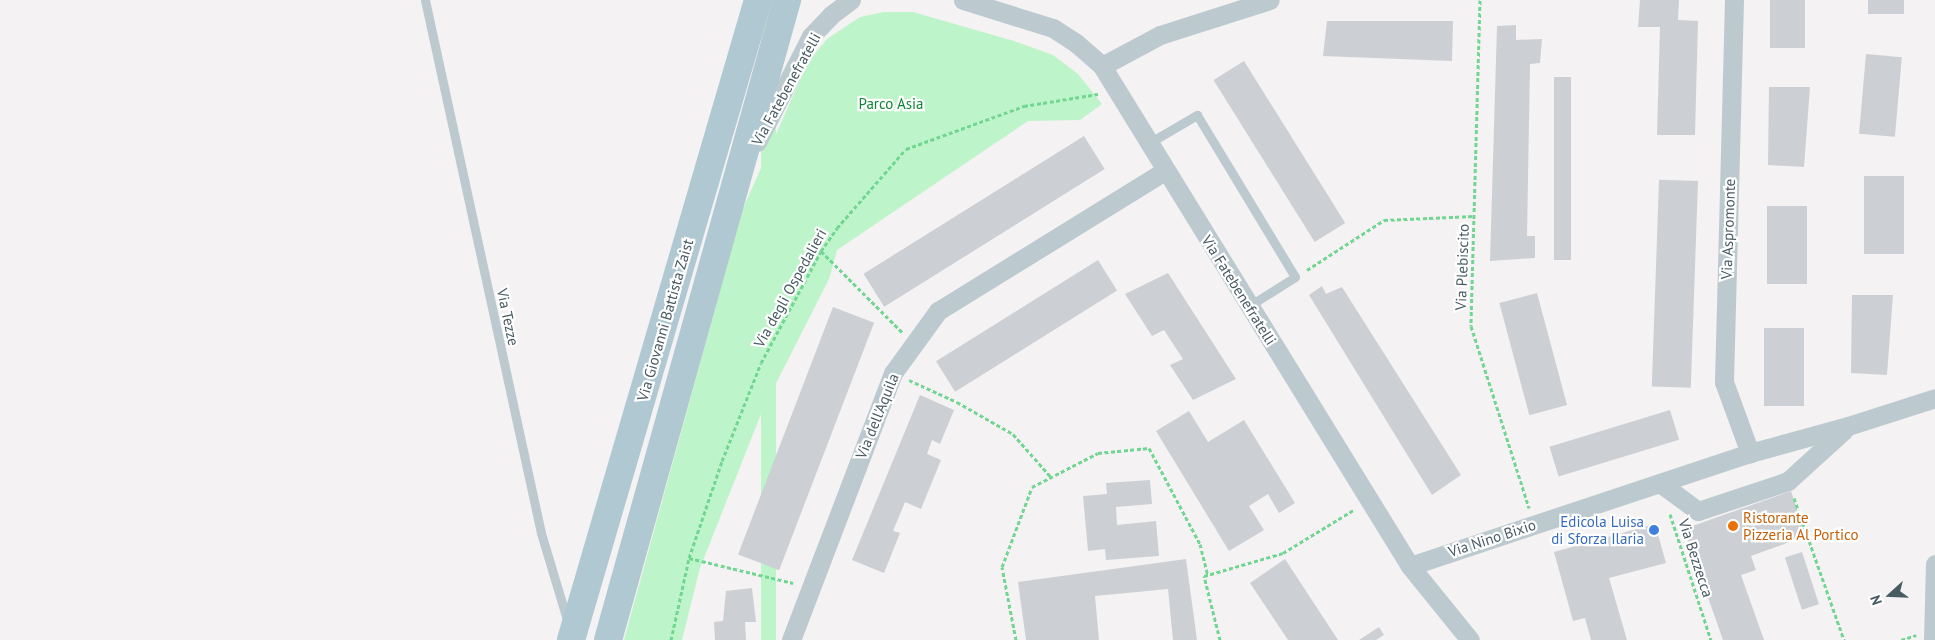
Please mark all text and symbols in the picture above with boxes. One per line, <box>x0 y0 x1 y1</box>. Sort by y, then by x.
street label: Via Fatebenefratelli <box>748 30 824 148</box>
park label: Parco Asia <box>858 95 924 113</box>
street label: Via Aspromonte <box>1717 178 1739 280</box>
street label: Via Plebiscito <box>1451 223 1473 311</box>
street label: Via degli Ospedalieri <box>750 226 830 350</box>
street label: Via Fatebenefratelli <box>1198 232 1280 348</box>
street label: Via Giovanni Battista Zaist <box>633 237 697 403</box>
street label: Via Tezze <box>493 286 523 348</box>
street label: Via dell'Aquila <box>852 371 902 461</box>
place label: Ristorante Pizzeria Al Portico <box>1743 508 1859 543</box>
place label: Edicola Luisa di Sforza Ilaria <box>1551 512 1644 547</box>
street label: Via Nino Bixio <box>1446 515 1538 561</box>
street label: Via Bezzecca <box>1675 516 1717 600</box>
marker: Ristorante Pizzeria Al Portico <box>1727 520 1739 532</box>
marker: Edicola Luisa di Sforza Ilaria <box>1648 524 1660 536</box>
north arrow <box>1865 570 1915 620</box>
text: N <box>1866 593 1886 608</box>

